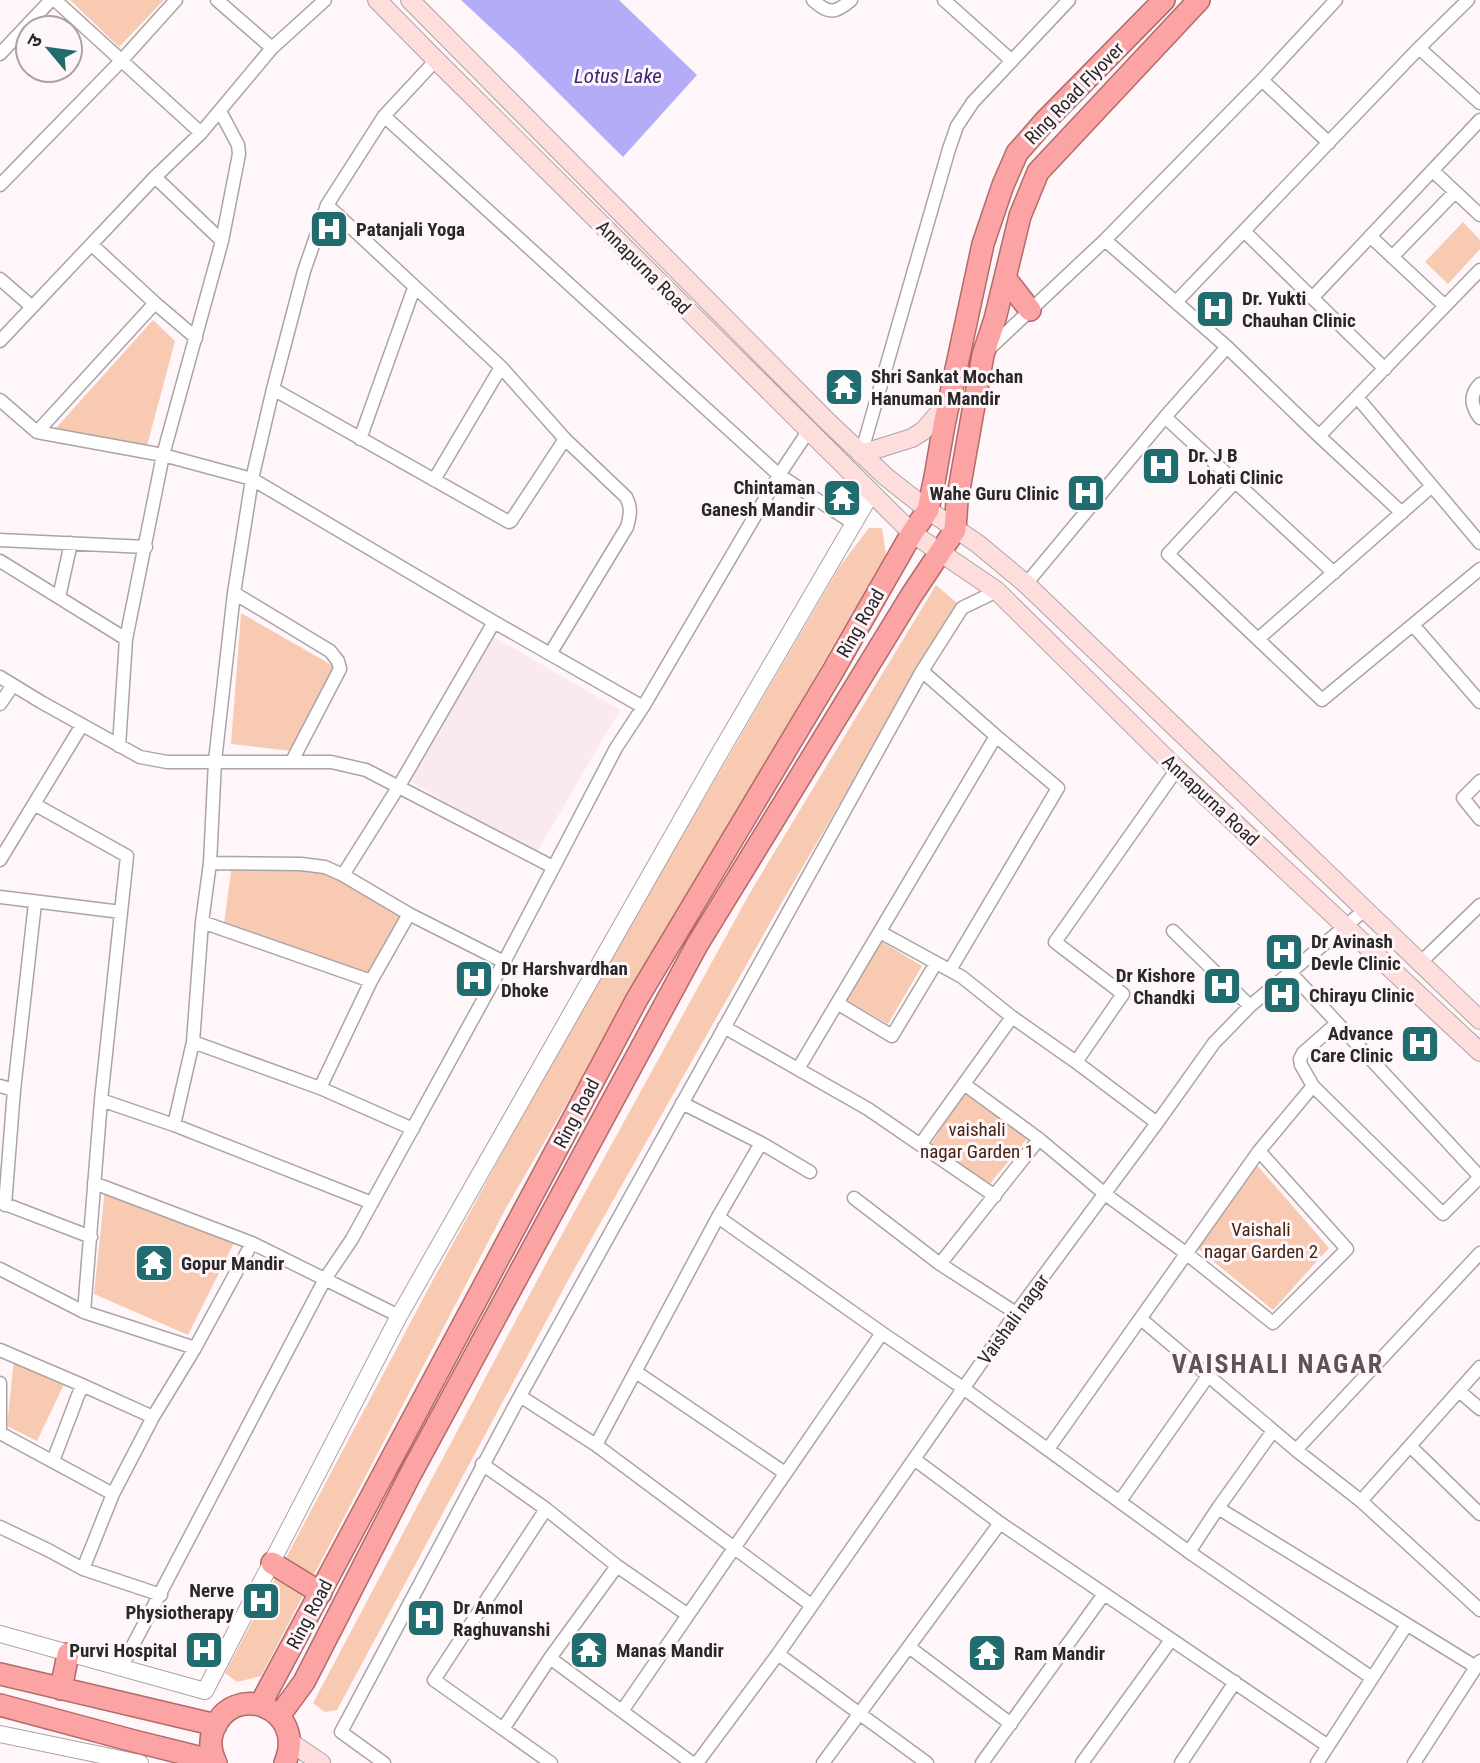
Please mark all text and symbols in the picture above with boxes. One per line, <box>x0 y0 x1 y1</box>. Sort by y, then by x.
north arrow <box>14 14 84 84</box>
text: उ <box>22 30 48 51</box>
street label: Ring Road Flyover <box>1020 37 1129 149</box>
water label: Lotus Lake <box>574 64 662 88</box>
hospital icon: Patanjali Yoga <box>308 208 350 250</box>
street label: Annapurna Road <box>592 216 695 319</box>
place label: Patanjali Yoga <box>356 218 465 241</box>
place label: Dr. Yukti Chauhan Clinic <box>1242 287 1356 332</box>
hospital icon: Dr. Yukti Chauhan Clinic <box>1194 288 1236 330</box>
place label: Shri Sankat Mochan Hanuman Mandir <box>871 365 1023 410</box>
temple icon: Shri Sankat Mochan Hanuman Mandir <box>823 366 865 408</box>
place label: Dr. J B Lohati Clinic <box>1188 444 1283 489</box>
hospital icon: Dr. J B Lohati Clinic <box>1140 445 1182 487</box>
hospital icon: Wahe Guru Clinic <box>1065 472 1107 514</box>
place label: Chintaman Ganesh Mandir <box>701 476 815 521</box>
temple icon: Chintaman Ganesh Mandir <box>821 477 863 519</box>
place label: Wahe Guru Clinic <box>930 482 1059 505</box>
street label: Ring Road <box>832 585 889 662</box>
street label: Annapurna Road <box>1158 750 1264 851</box>
place label: Dr Avinash Devle Clinic <box>1311 930 1401 975</box>
hospital icon: Dr Avinash Devle Clinic <box>1263 931 1305 973</box>
place label: Dr Harshvardhan Dhoke <box>501 957 628 1002</box>
hospital icon: Dr Harshvardhan Dhoke <box>453 958 495 1000</box>
place label: Dr Kishore Chandki <box>1116 964 1195 1009</box>
hospital icon: Dr Kishore Chandki <box>1201 965 1243 1007</box>
hospital icon: Chirayu Clinic <box>1261 974 1303 1016</box>
place label: Chirayu Clinic <box>1309 984 1415 1007</box>
place label: Advance Care Clinic <box>1310 1022 1393 1067</box>
hospital icon: Advance Care Clinic <box>1399 1023 1441 1065</box>
street label: Ring Road <box>549 1074 604 1152</box>
park label: vaishali nagar Garden 1 <box>920 1118 1034 1163</box>
park label: Vaishali nagar Garden 2 <box>1204 1218 1318 1263</box>
temple icon: Gopur Mandir <box>133 1242 175 1284</box>
place label: Gopur Mandir <box>181 1252 284 1275</box>
street label: Vaishali nagar <box>973 1269 1054 1369</box>
district label: VAISHALI NAGAR <box>1172 1349 1384 1379</box>
street label: Ring Road <box>282 1575 337 1653</box>
place label: Nerve Physiotherapy <box>126 1579 235 1624</box>
hospital icon: Nerve Physiotherapy <box>240 1580 282 1622</box>
place label: Dr Anmol Raghuvanshi <box>453 1596 550 1641</box>
hospital icon: Dr Anmol Raghuvanshi <box>405 1597 447 1639</box>
hospital icon: Purvi Hospital <box>183 1629 225 1671</box>
temple icon: Manas Mandir <box>568 1629 610 1671</box>
temple icon: Ram Mandir <box>966 1632 1008 1674</box>
place label: Purvi Hospital <box>69 1639 177 1662</box>
place label: Manas Mandir <box>616 1639 724 1662</box>
place label: Ram Mandir <box>1014 1642 1105 1665</box>

